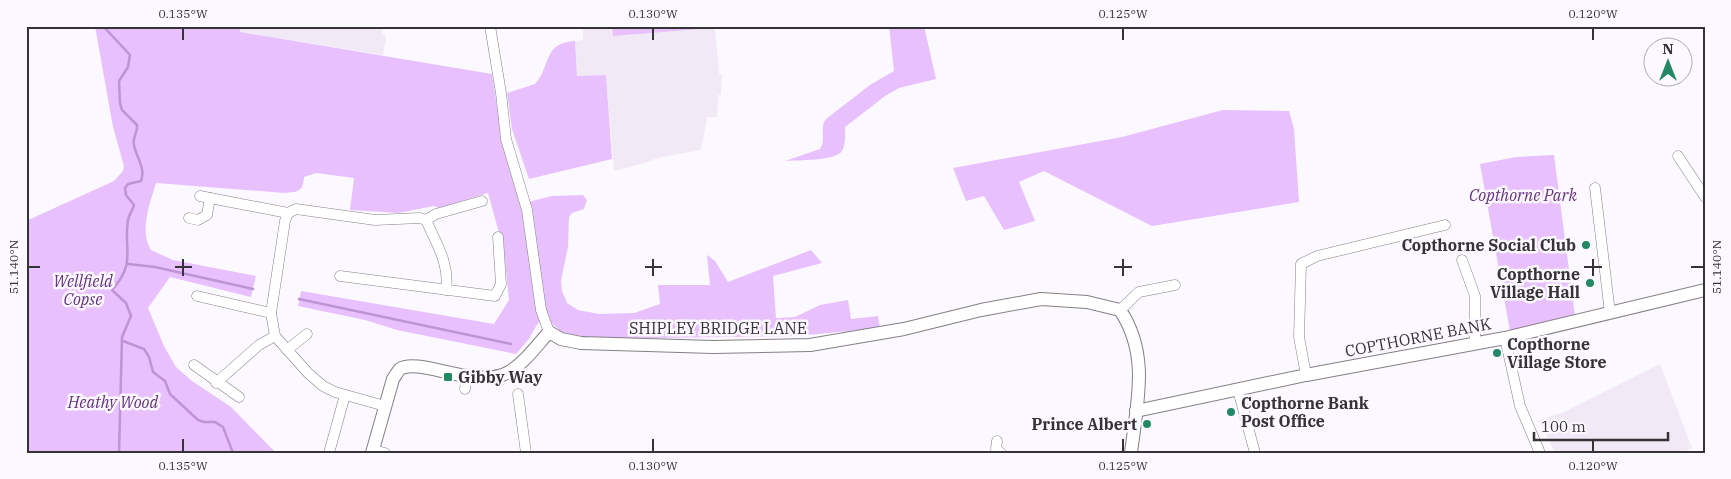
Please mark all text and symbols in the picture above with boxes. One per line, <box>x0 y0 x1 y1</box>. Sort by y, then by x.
text: 0.135°W <box>158 6 208 21</box>
text: 0.130°W <box>628 6 678 21</box>
text: 0.125°W <box>1098 6 1148 21</box>
text: 0.120°W <box>1568 6 1618 21</box>
north arrow <box>1644 38 1694 88</box>
text: N <box>1662 40 1674 58</box>
park label: Copthorne Park <box>1469 185 1578 205</box>
place label: Copthorne Social Club <box>1401 235 1576 255</box>
marker: Copthorne Social Club <box>1580 239 1592 251</box>
text: 51.140°N <box>6 240 21 294</box>
text: 51.140°N <box>1709 240 1724 294</box>
place label: Copthorne Village Hall <box>1490 264 1580 302</box>
park label: Wellfield Copse <box>53 271 113 309</box>
marker: Copthorne Village Hall <box>1584 277 1596 289</box>
street label: COPTHORNE BANK <box>1343 313 1493 361</box>
street label: SHIPLEY BRIDGE LANE <box>629 318 807 338</box>
place label: Copthorne Village Store <box>1507 334 1607 372</box>
marker: Copthorne Village Store <box>1491 347 1503 359</box>
place label: Gibby Way <box>458 367 543 387</box>
marker: Gibby Way <box>442 371 454 383</box>
park label: Heathy Wood <box>67 392 159 412</box>
place label: Copthorne Bank Post Office <box>1241 393 1369 431</box>
marker: Copthorne Bank Post Office <box>1225 406 1237 418</box>
scale bar <box>1534 409 1667 441</box>
place label: Prince Albert <box>1032 414 1137 434</box>
text: 100 m <box>1541 417 1586 436</box>
marker: Prince Albert <box>1141 418 1153 430</box>
text: 0.135°W <box>158 458 208 473</box>
text: 0.130°W <box>628 458 678 473</box>
text: 0.125°W <box>1098 458 1148 473</box>
text: 0.120°W <box>1568 458 1618 473</box>

